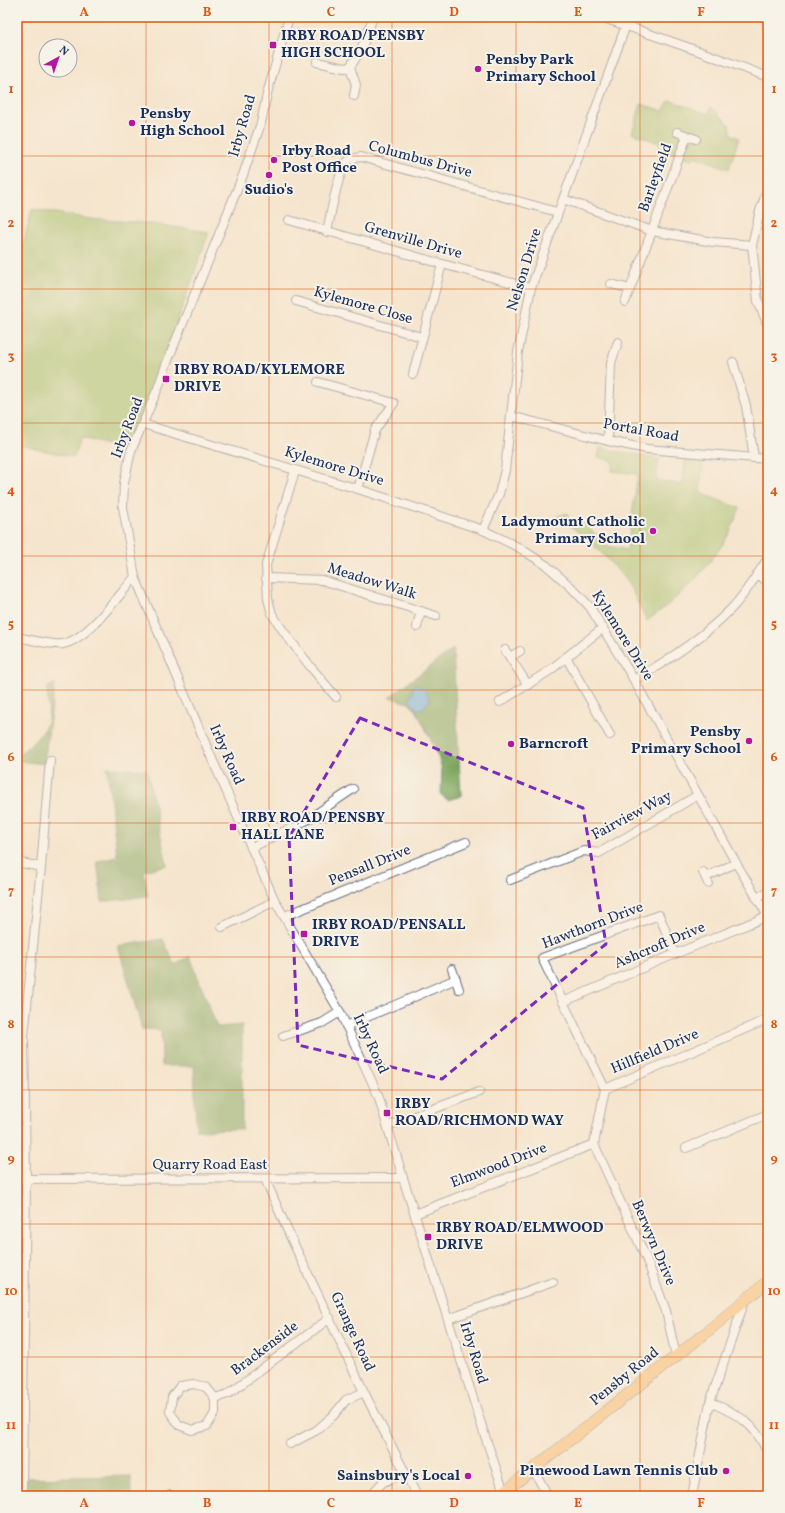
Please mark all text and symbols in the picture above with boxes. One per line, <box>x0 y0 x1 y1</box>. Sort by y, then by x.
text: A <box>79 4 89 22</box>
text: B <box>203 4 212 22</box>
text: C <box>327 4 335 22</box>
text: D <box>449 4 459 22</box>
text: E <box>574 4 582 22</box>
text: F <box>697 4 705 22</box>
place label: IRBY ROAD/PENSBY HIGH SCHOOL <box>281 26 426 64</box>
north arrow <box>38 38 78 78</box>
marker: IRBY ROAD/PENSBY HIGH SCHOOL <box>268 40 278 50</box>
text: N <box>56 43 71 60</box>
place label: Pensby Park Primary School <box>486 50 596 88</box>
marker: Pensby Park Primary School <box>473 64 483 74</box>
text: 1 <box>8 81 14 99</box>
text: 1 <box>771 81 777 99</box>
street label: Irby Road <box>224 92 262 160</box>
place label: Pensby High School <box>140 104 225 142</box>
marker: Pensby High School <box>127 118 137 128</box>
street label: Columbus Drive <box>366 136 474 184</box>
place label: Irby Road Post Office <box>282 141 357 179</box>
street label: Barleyfield <box>634 141 678 215</box>
marker: Irby Road Post Office <box>269 155 279 165</box>
marker: Sudio's <box>264 170 274 180</box>
place label: Sudio's <box>244 180 294 201</box>
text: 2 <box>8 215 15 233</box>
text: 2 <box>771 215 778 233</box>
street label: Grenville Drive <box>362 217 464 265</box>
street label: Nelson Drive <box>502 226 548 314</box>
street label: Kylemore Close <box>311 282 415 330</box>
text: 3 <box>8 348 15 366</box>
text: 3 <box>771 348 778 366</box>
place label: IRBY ROAD/KYLEMORE DRIVE <box>174 360 345 398</box>
marker: IRBY ROAD/KYLEMORE DRIVE <box>161 374 171 384</box>
street label: Irby Road <box>107 394 149 462</box>
street label: Portal Road <box>601 414 681 448</box>
street label: Kylemore Drive <box>282 442 386 492</box>
text: 4 <box>7 482 15 500</box>
text: 4 <box>770 482 778 500</box>
place label: Ladymount Catholic Primary School <box>501 512 645 550</box>
marker: Ladymount Catholic Primary School <box>648 526 658 536</box>
street label: Meadow Walk <box>325 558 419 606</box>
street label: Kylemore Drive <box>586 587 658 685</box>
text: 5 <box>8 616 14 634</box>
text: 5 <box>771 616 777 634</box>
street label: Irby Road <box>203 721 249 789</box>
place label: Pensby Primary School <box>631 722 742 760</box>
place label: Barncroft <box>519 734 589 755</box>
marker: Pensby Primary School <box>744 736 754 746</box>
marker: Barncroft <box>506 739 516 749</box>
text: 6 <box>7 749 15 767</box>
text: 6 <box>770 749 778 767</box>
street label: Fairview Way <box>588 786 676 846</box>
place label: IRBY ROAD/PENSBY HALL LANE <box>241 808 386 846</box>
marker: IRBY ROAD/PENSBY HALL LANE <box>228 822 238 832</box>
street label: Pensall Drive <box>326 840 414 892</box>
text: 7 <box>8 883 14 901</box>
text: 7 <box>771 883 777 901</box>
street label: Hawthorn Drive <box>539 897 647 955</box>
place label: IRBY ROAD/PENSALL DRIVE <box>312 915 466 953</box>
street label: Ashcroft Drive <box>611 917 709 975</box>
marker: IRBY ROAD/PENSALL DRIVE <box>299 929 309 939</box>
street label: Irby Road <box>347 1010 393 1078</box>
text: 8 <box>7 1016 15 1034</box>
text: 8 <box>770 1016 778 1034</box>
street label: Hillfield Drive <box>608 1024 702 1080</box>
place label: IRBY ROAD/RICHMOND WAY <box>395 1094 564 1132</box>
marker: IRBY ROAD/RICHMOND WAY <box>382 1108 392 1118</box>
street label: Elmwood Drive <box>448 1138 550 1194</box>
text: 9 <box>7 1150 15 1168</box>
text: 9 <box>770 1150 778 1168</box>
street label: Quarry Road East <box>152 1155 268 1176</box>
street label: Berwyn Drive <box>626 1197 680 1289</box>
place label: IRBY ROAD/ELMWOOD DRIVE <box>436 1218 603 1256</box>
marker: IRBY ROAD/ELMWOOD DRIVE <box>423 1232 433 1242</box>
text: 10 <box>4 1283 18 1301</box>
text: 10 <box>767 1283 781 1301</box>
street label: Grange Road <box>324 1289 380 1375</box>
street label: Brackenside <box>227 1317 303 1381</box>
street label: Irby Road <box>454 1319 492 1387</box>
street label: Pensby Road <box>586 1343 664 1411</box>
text: 11 <box>6 1417 16 1435</box>
text: 11 <box>769 1417 779 1435</box>
place label: Pinewood Lawn Tennis Club <box>520 1461 718 1482</box>
place label: Sainsbury's Local <box>337 1466 460 1487</box>
marker: Pinewood Lawn Tennis Club <box>721 1466 731 1476</box>
marker: Sainsbury's Local <box>463 1471 473 1481</box>
text: A <box>79 1495 89 1513</box>
text: B <box>203 1495 212 1513</box>
text: C <box>327 1495 335 1513</box>
text: D <box>449 1495 459 1513</box>
text: E <box>574 1495 582 1513</box>
text: F <box>697 1495 705 1513</box>

